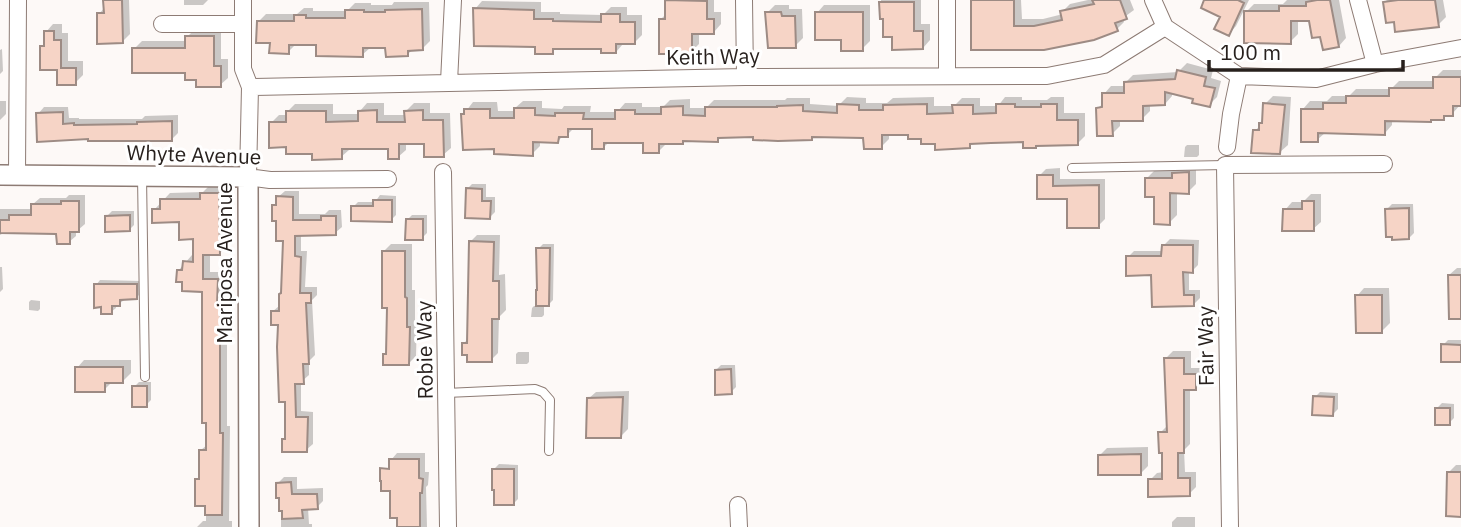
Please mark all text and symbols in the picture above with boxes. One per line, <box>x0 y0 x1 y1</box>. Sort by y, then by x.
scale bar <box>1209 28 1403 72</box>
text: 100 m <box>1220 38 1281 66</box>
street label: Keith Way <box>666 41 761 71</box>
street label: Whyte Avenue <box>126 138 262 170</box>
street label: Mariposa Avenue <box>210 182 238 344</box>
street label: Robie Way <box>409 300 439 400</box>
street label: Fair Way <box>1190 305 1220 386</box>

